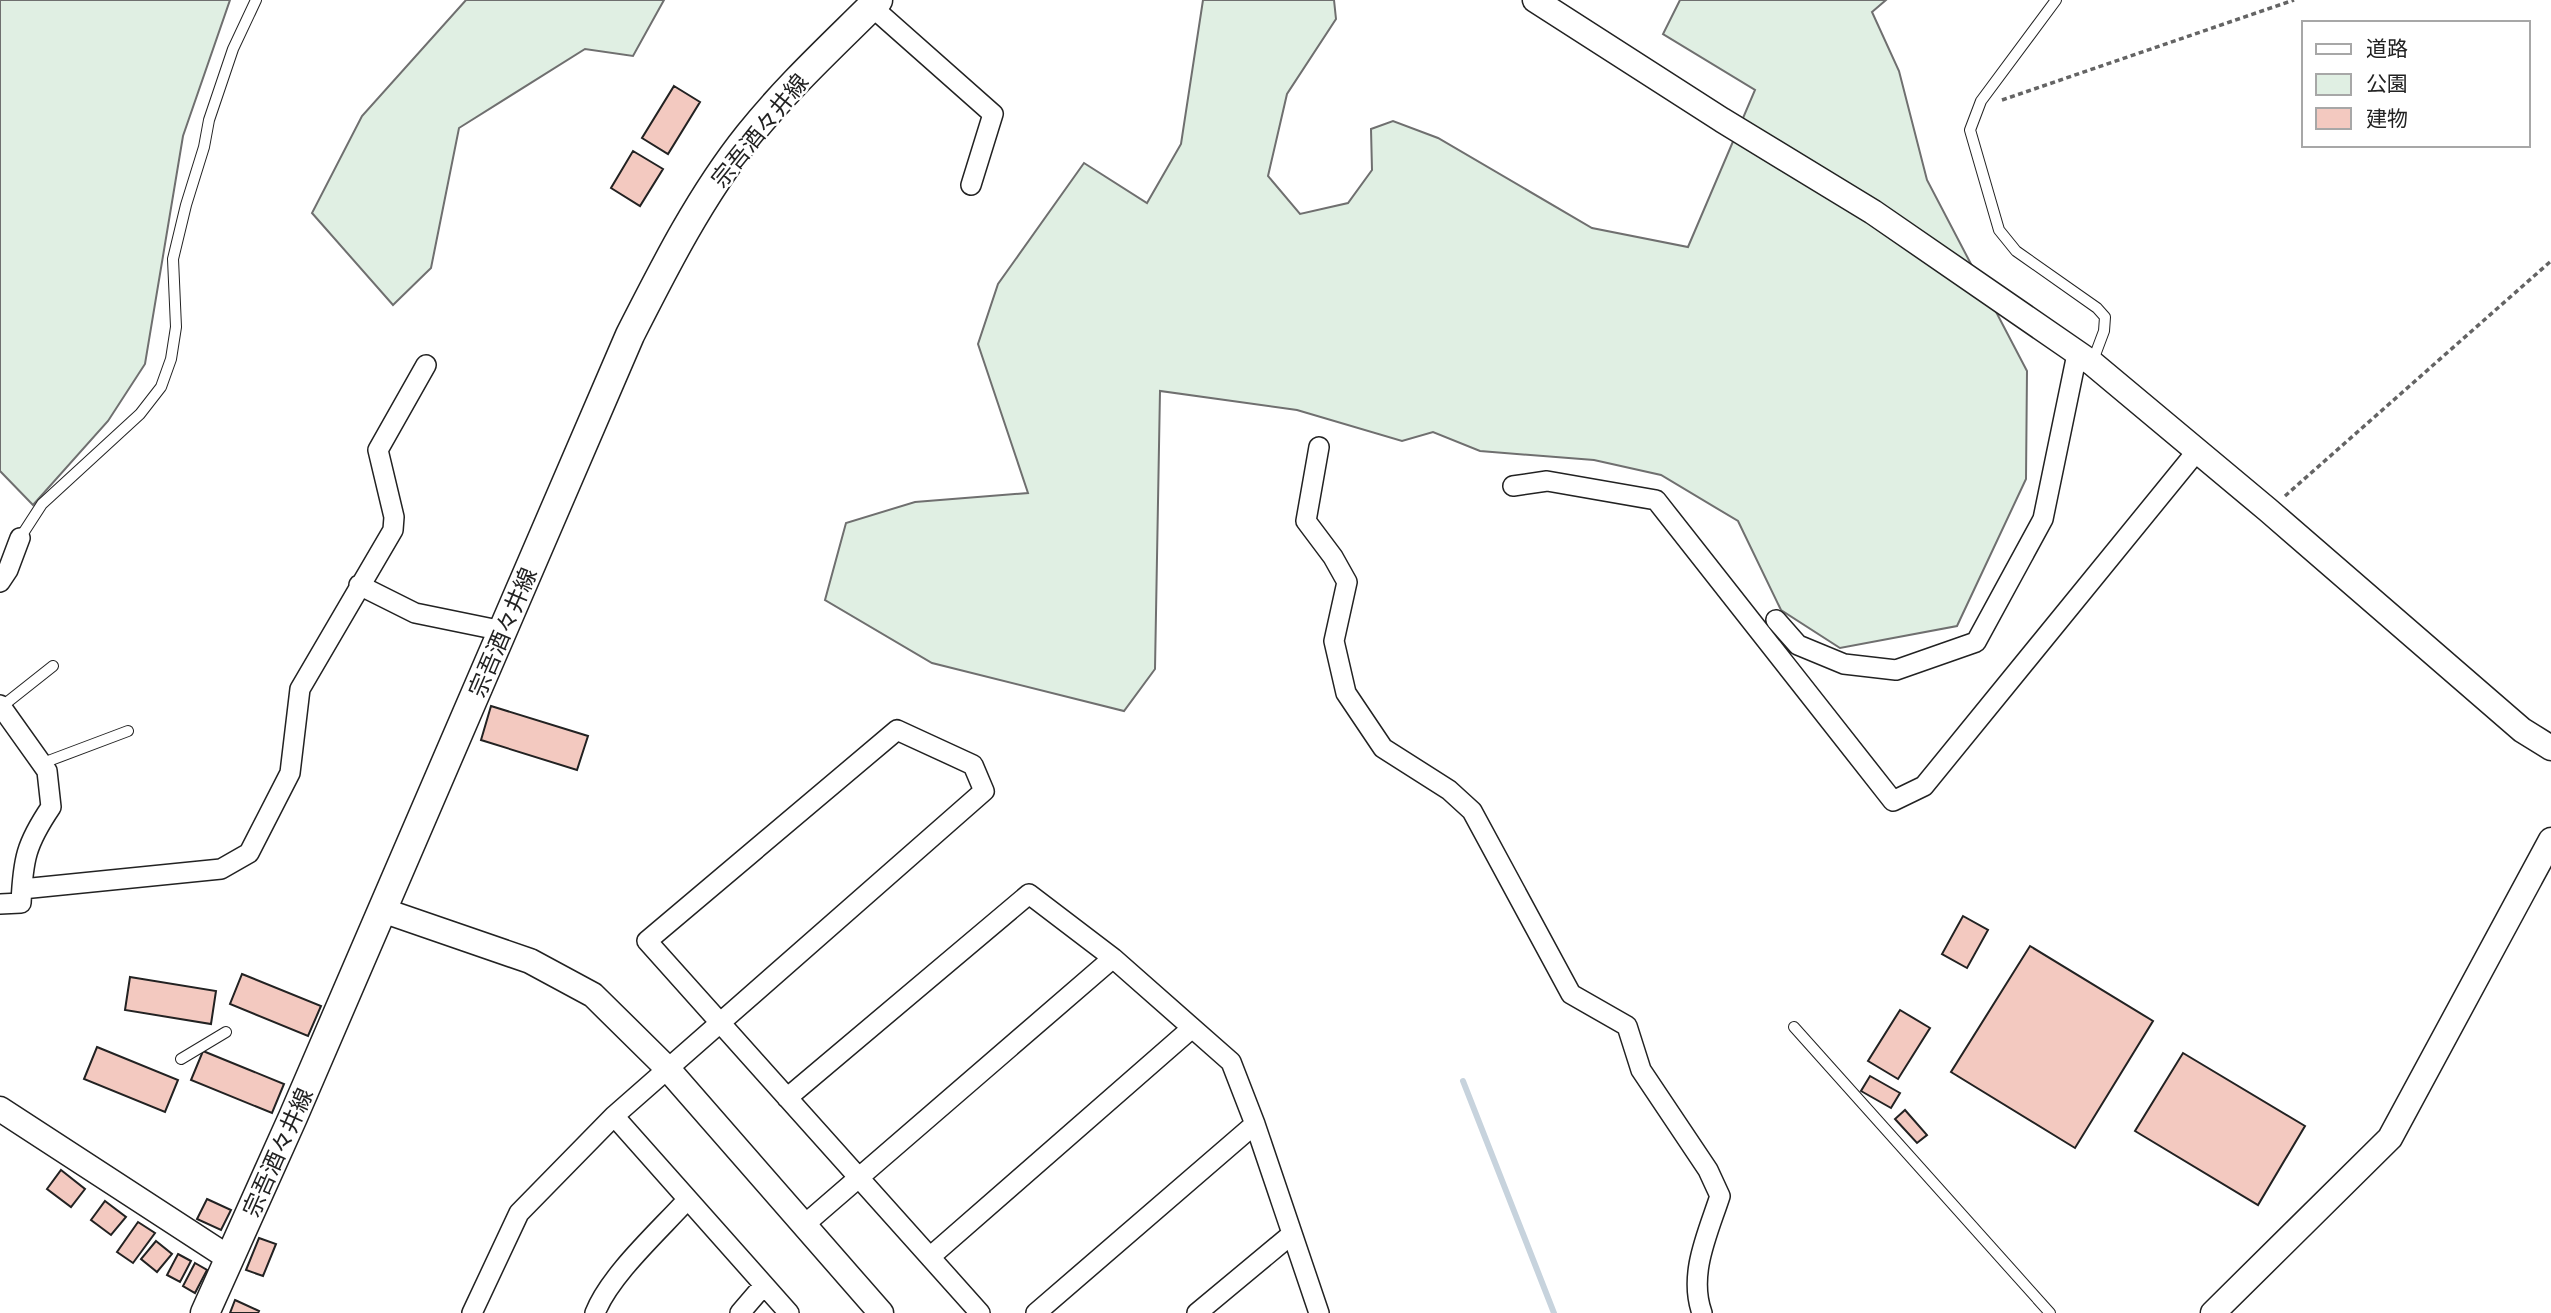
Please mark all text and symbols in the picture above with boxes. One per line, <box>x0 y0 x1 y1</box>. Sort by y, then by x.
legend <box>2302 21 2530 147</box>
text: 道路 <box>2366 34 2408 62</box>
street label: 宗吾酒々井線 <box>703 66 815 194</box>
text: 公園 <box>2366 69 2408 97</box>
text: 建物 <box>2366 104 2408 132</box>
street label: 宗吾酒々井線 <box>460 562 544 702</box>
street label: 宗吾酒々井線 <box>234 1082 320 1222</box>

